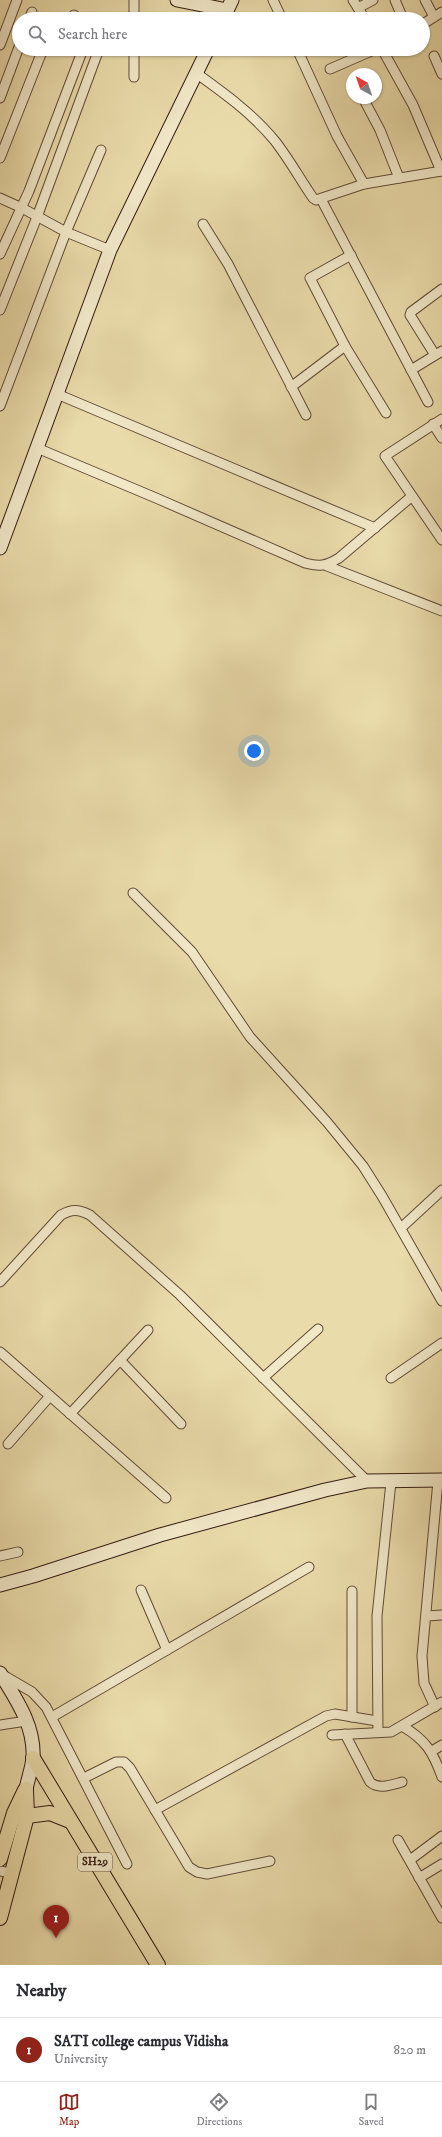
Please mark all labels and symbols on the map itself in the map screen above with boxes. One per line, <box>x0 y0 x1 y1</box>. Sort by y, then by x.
north arrow <box>346 68 382 104</box>
your location <box>244 741 264 761</box>
road number: SH29 <box>78 1853 112 1871</box>
pin: 1 <box>43 1905 69 1938</box>

